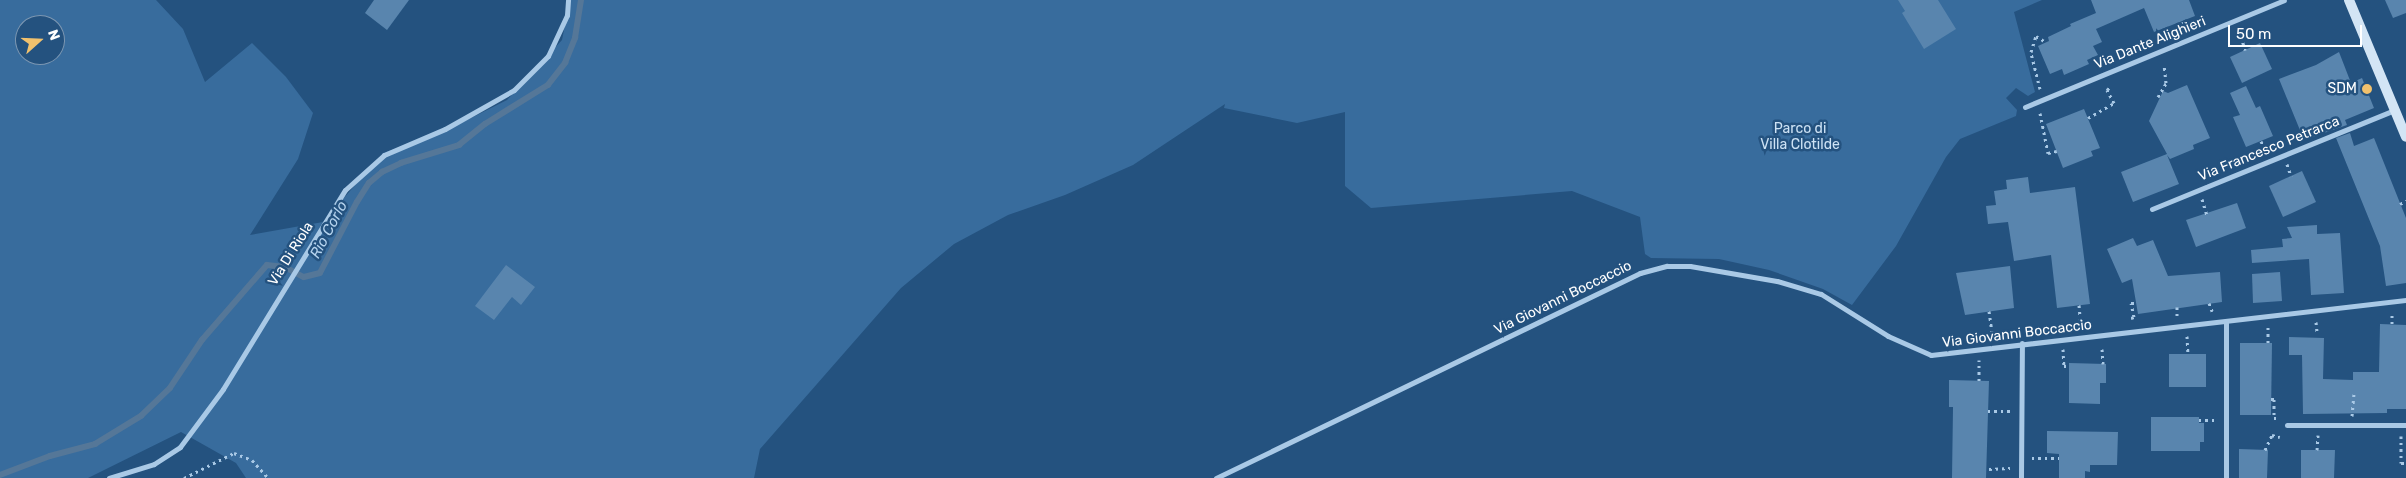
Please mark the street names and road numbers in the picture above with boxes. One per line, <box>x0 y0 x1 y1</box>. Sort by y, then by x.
street label: Via Dante Alighieri <box>2092 13 2208 73</box>
street label: Via Francesco Petrarca <box>2196 113 2342 185</box>
street label: Via Di Riola <box>265 219 317 289</box>
street label: Via Giovanni Boccaccio <box>1492 257 1634 339</box>
street label: Via Giovanni Boccaccio <box>1941 316 2093 352</box>

